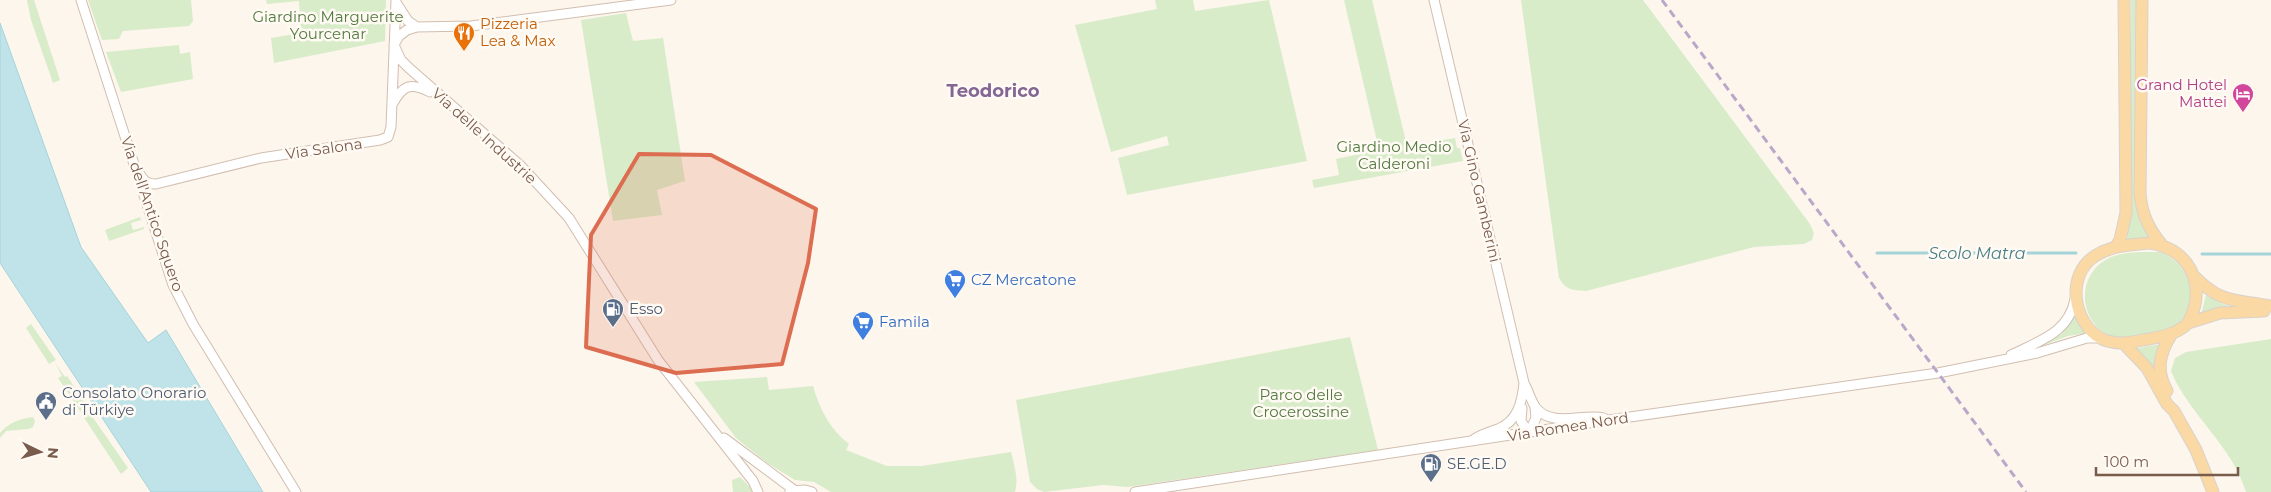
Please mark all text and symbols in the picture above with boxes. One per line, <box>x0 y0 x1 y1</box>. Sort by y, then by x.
park label: Giardino Marguerite Yourcenar <box>252 7 404 43</box>
place label: Pizzeria Lea & Max <box>480 14 556 50</box>
restaurant icon: Pizzeria Lea & Max <box>452 21 476 52</box>
place label: Grand Hotel Mattei <box>2136 75 2227 111</box>
district label: Teodorico <box>947 80 1040 102</box>
hotel icon: Grand Hotel Mattei <box>2231 82 2255 113</box>
street label: Via delle Industrie <box>428 84 541 188</box>
street label: Via Gino Gamberini <box>1454 118 1505 264</box>
street label: Via dell'Antico Squero <box>117 134 188 294</box>
street label: Via Salona <box>284 134 364 163</box>
park label: Giardino Medio Calderoni <box>1337 137 1451 173</box>
water label: Scolo Matra <box>1929 244 2026 263</box>
supermarket icon: CZ Mercatone <box>943 268 967 299</box>
place label: CZ Mercatone <box>971 270 1076 289</box>
fuel station icon: Esso <box>601 297 625 328</box>
place label: Esso <box>629 299 663 318</box>
supermarket icon: Famila <box>851 310 875 341</box>
place label: Famila <box>879 312 930 331</box>
place label: Consolato Onorario di Türkiye <box>62 383 206 419</box>
park label: Parco delle Crocerossine <box>1253 385 1349 421</box>
public building icon: Consolato Onorario di Türkiye <box>34 390 58 421</box>
street label: Via Romea Nord <box>1506 408 1630 445</box>
north arrow <box>15 427 65 477</box>
scale bar <box>2096 444 2238 476</box>
text: N <box>43 447 62 460</box>
fuel station icon: SE.GE.D <box>1419 452 1443 483</box>
text: 100 m <box>2104 452 2149 471</box>
place label: SE.GE.D <box>1447 454 1507 473</box>

